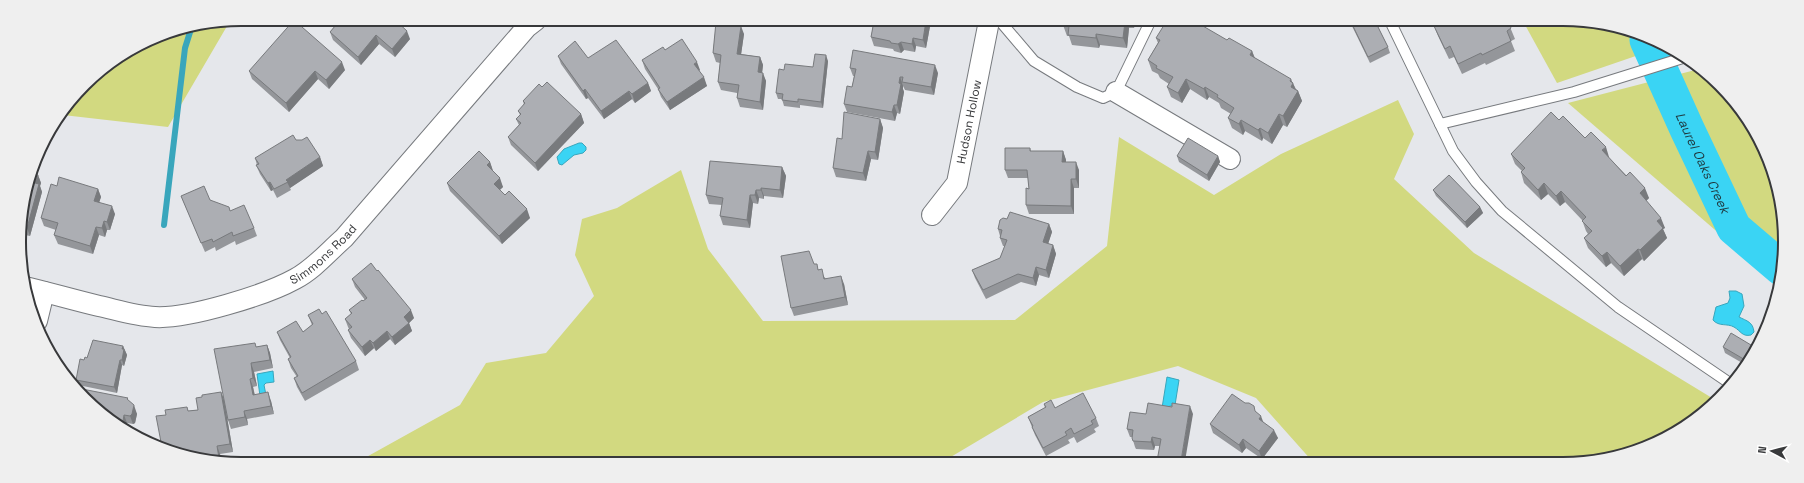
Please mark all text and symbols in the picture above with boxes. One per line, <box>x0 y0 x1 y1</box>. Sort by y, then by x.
street label: Hudson Hollow <box>953 78 985 165</box>
water label: Laurel Oaks Creek <box>1672 109 1735 218</box>
street label: Simmons Road <box>287 221 360 288</box>
north arrow <box>1752 431 1792 471</box>
text: N <box>1755 445 1769 454</box>

